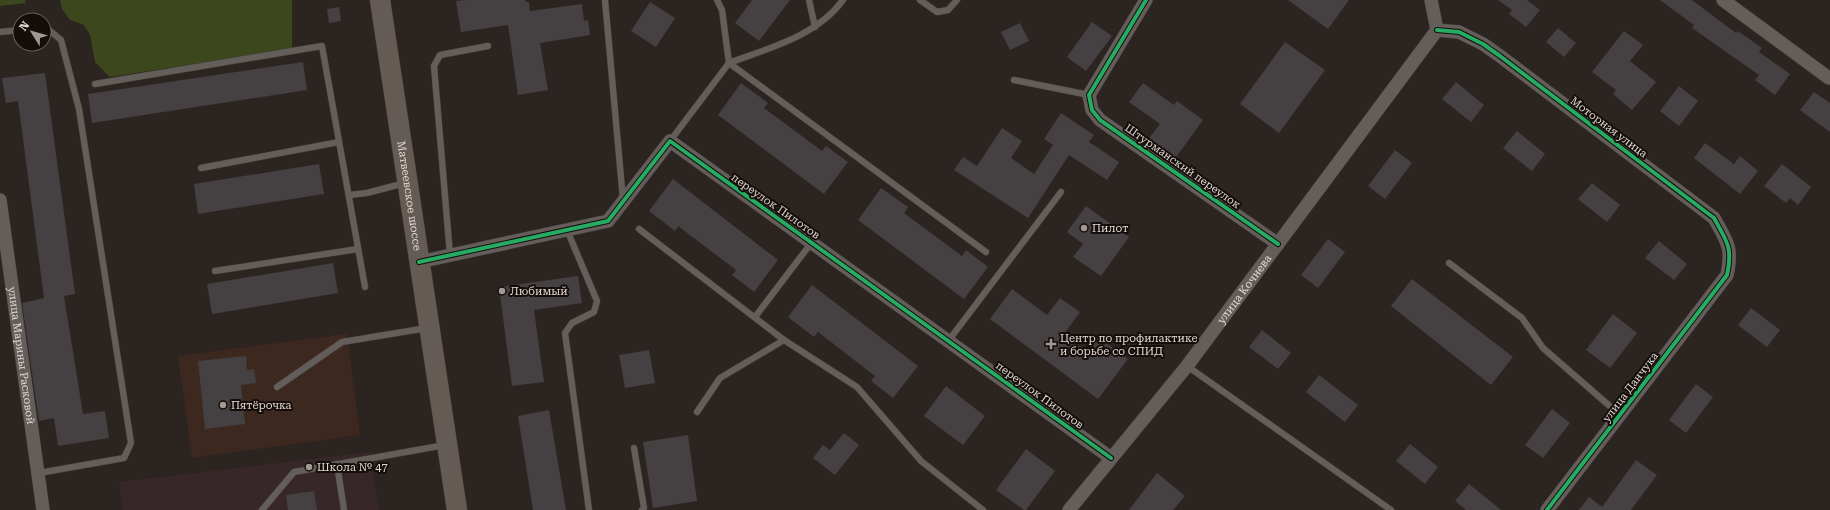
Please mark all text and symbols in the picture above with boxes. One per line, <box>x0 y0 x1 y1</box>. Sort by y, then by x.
north arrow <box>12 12 52 52</box>
text: N <box>17 19 32 34</box>
street label: Моторная улица <box>1568 94 1650 161</box>
street label: Штурманский переулок <box>1122 121 1243 211</box>
street label: Матвеевское шоссе <box>394 140 424 252</box>
street label: переулок Пилотов <box>729 171 823 242</box>
place label: Пилот <box>1092 222 1128 235</box>
marker: Пилот <box>1079 223 1089 233</box>
street label: улица Кочнева <box>1215 252 1275 327</box>
place label: Любимый <box>510 285 568 298</box>
street label: улица Марины Расковой <box>5 286 37 425</box>
marker: Любимый <box>497 286 507 296</box>
place label: Центр по профилактике и борьбе со СПИД <box>1060 332 1198 358</box>
marker: Центр по профилактике и борьбе со СПИД <box>1045 338 1057 350</box>
street label: улица Данчука <box>1600 350 1661 425</box>
street label: переулок Пилотов <box>993 359 1086 432</box>
place label: Пятёрочка <box>231 399 292 412</box>
marker: Пятёрочка <box>218 400 228 410</box>
place label: Школа № 47 <box>317 461 388 474</box>
marker: Школа № 47 <box>304 462 314 472</box>

